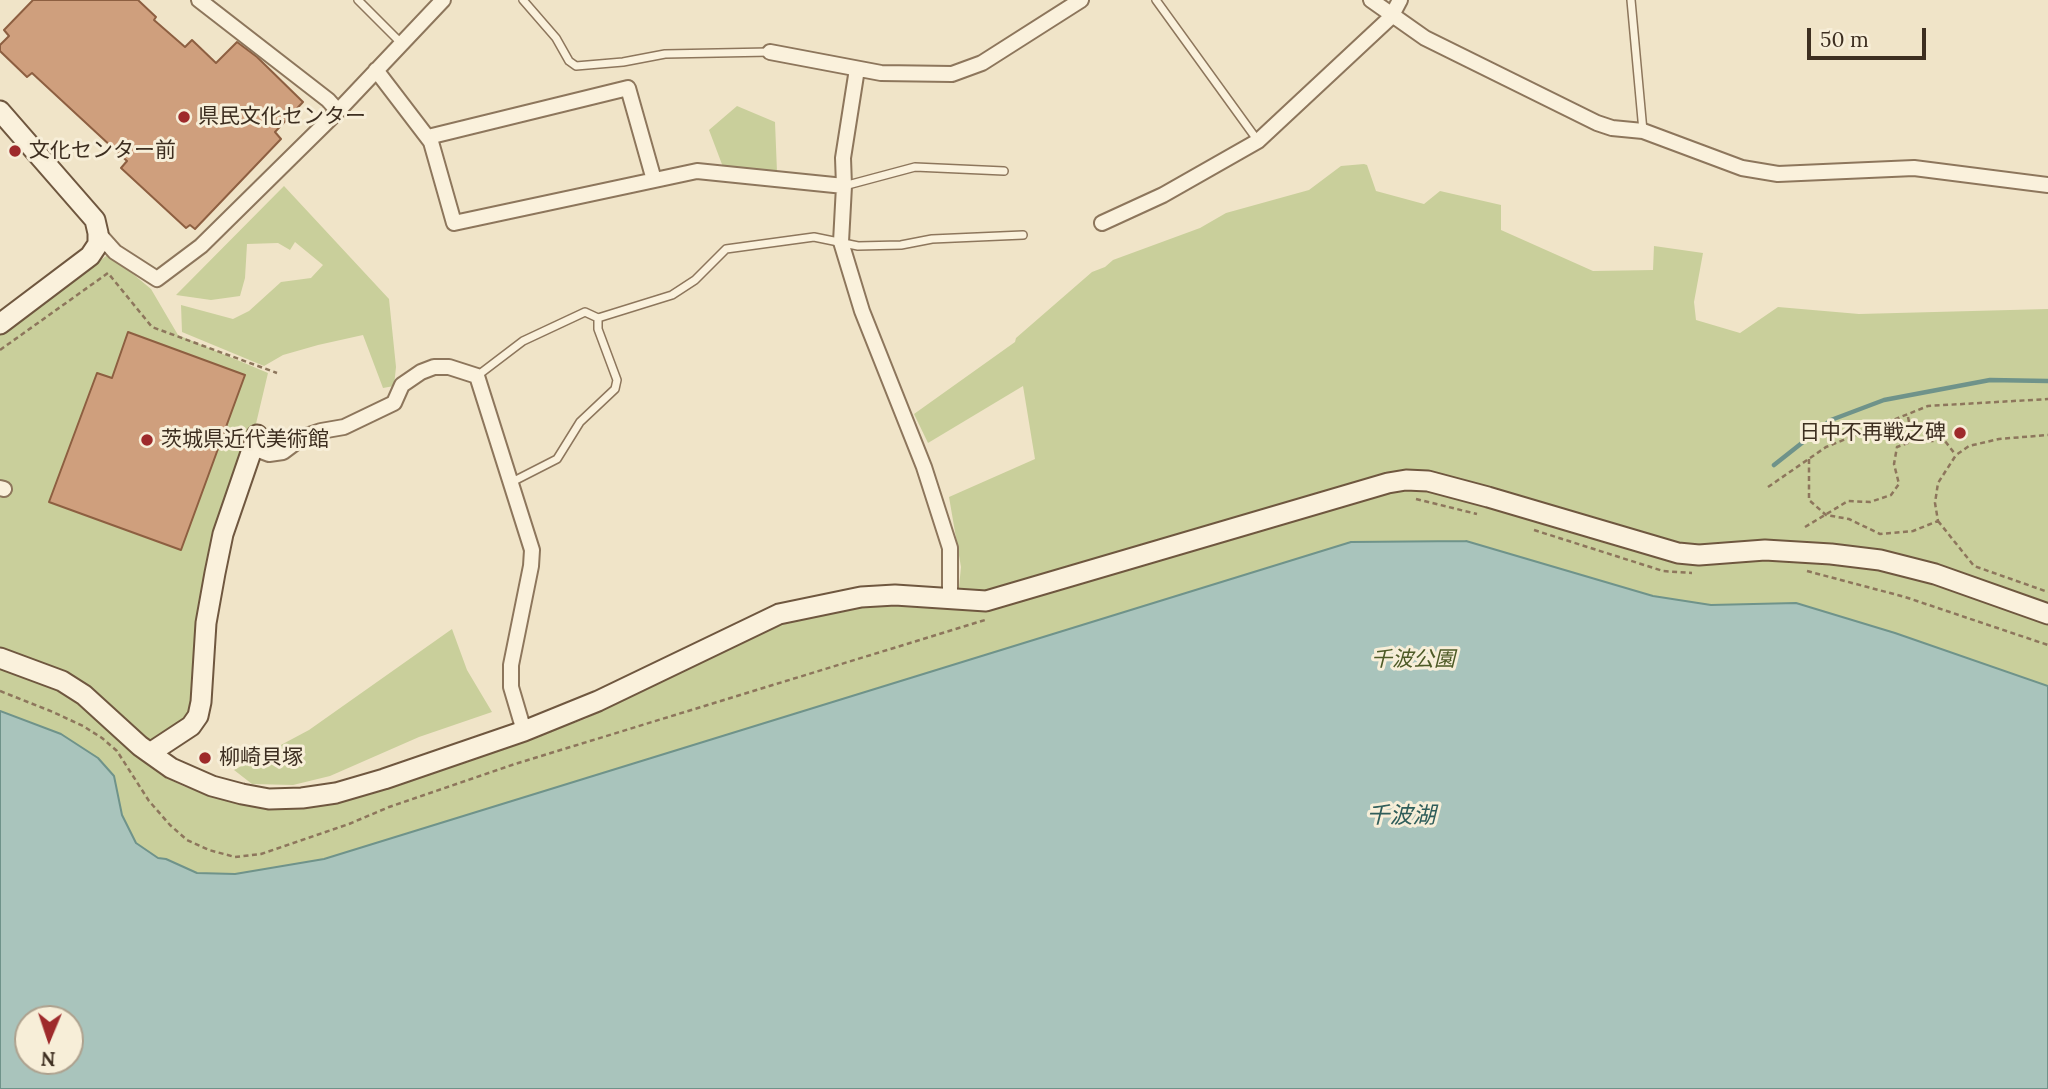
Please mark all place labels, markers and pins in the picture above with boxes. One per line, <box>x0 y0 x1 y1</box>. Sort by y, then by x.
place label: 県民文化センター <box>198 104 366 130</box>
marker: 県民文化センター <box>176 109 192 125</box>
place label: 文化センター前 <box>29 138 176 164</box>
marker: 文化センター前 <box>7 143 23 159</box>
place label: 日中不再戦之碑 <box>1799 420 1946 446</box>
marker: 日中不再戦之碑 <box>1952 425 1968 441</box>
place label: 茨城県近代美術館 <box>161 427 329 453</box>
marker: 茨城県近代美術館 <box>139 432 155 448</box>
place label: 柳崎貝塚 <box>219 745 303 771</box>
marker: 柳崎貝塚 <box>197 750 213 766</box>

